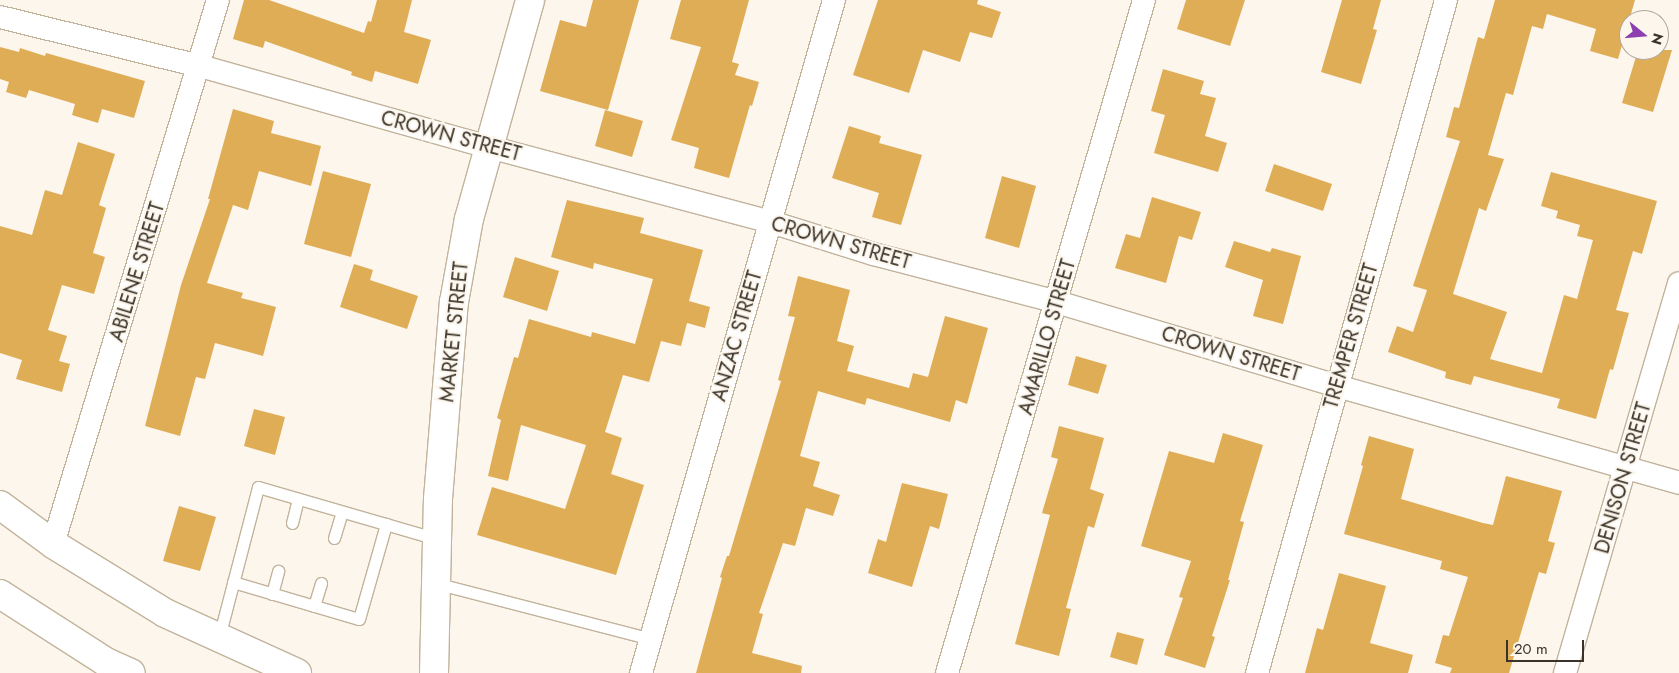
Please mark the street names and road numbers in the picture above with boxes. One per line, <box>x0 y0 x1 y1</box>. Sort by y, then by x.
street label: CROWN STREET <box>378 106 524 166</box>
street label: ABILENE STREET <box>104 199 170 345</box>
street label: CROWN STREET <box>768 212 914 274</box>
street label: AMARILLO STREET <box>1013 256 1081 418</box>
street label: MARKET STREET <box>435 261 473 403</box>
street label: TREMPER STREET <box>1319 261 1383 411</box>
street label: ANZAC STREET <box>707 268 767 404</box>
street label: CROWN STREET <box>1159 321 1303 387</box>
street label: DENISON STREET <box>1590 400 1656 556</box>

